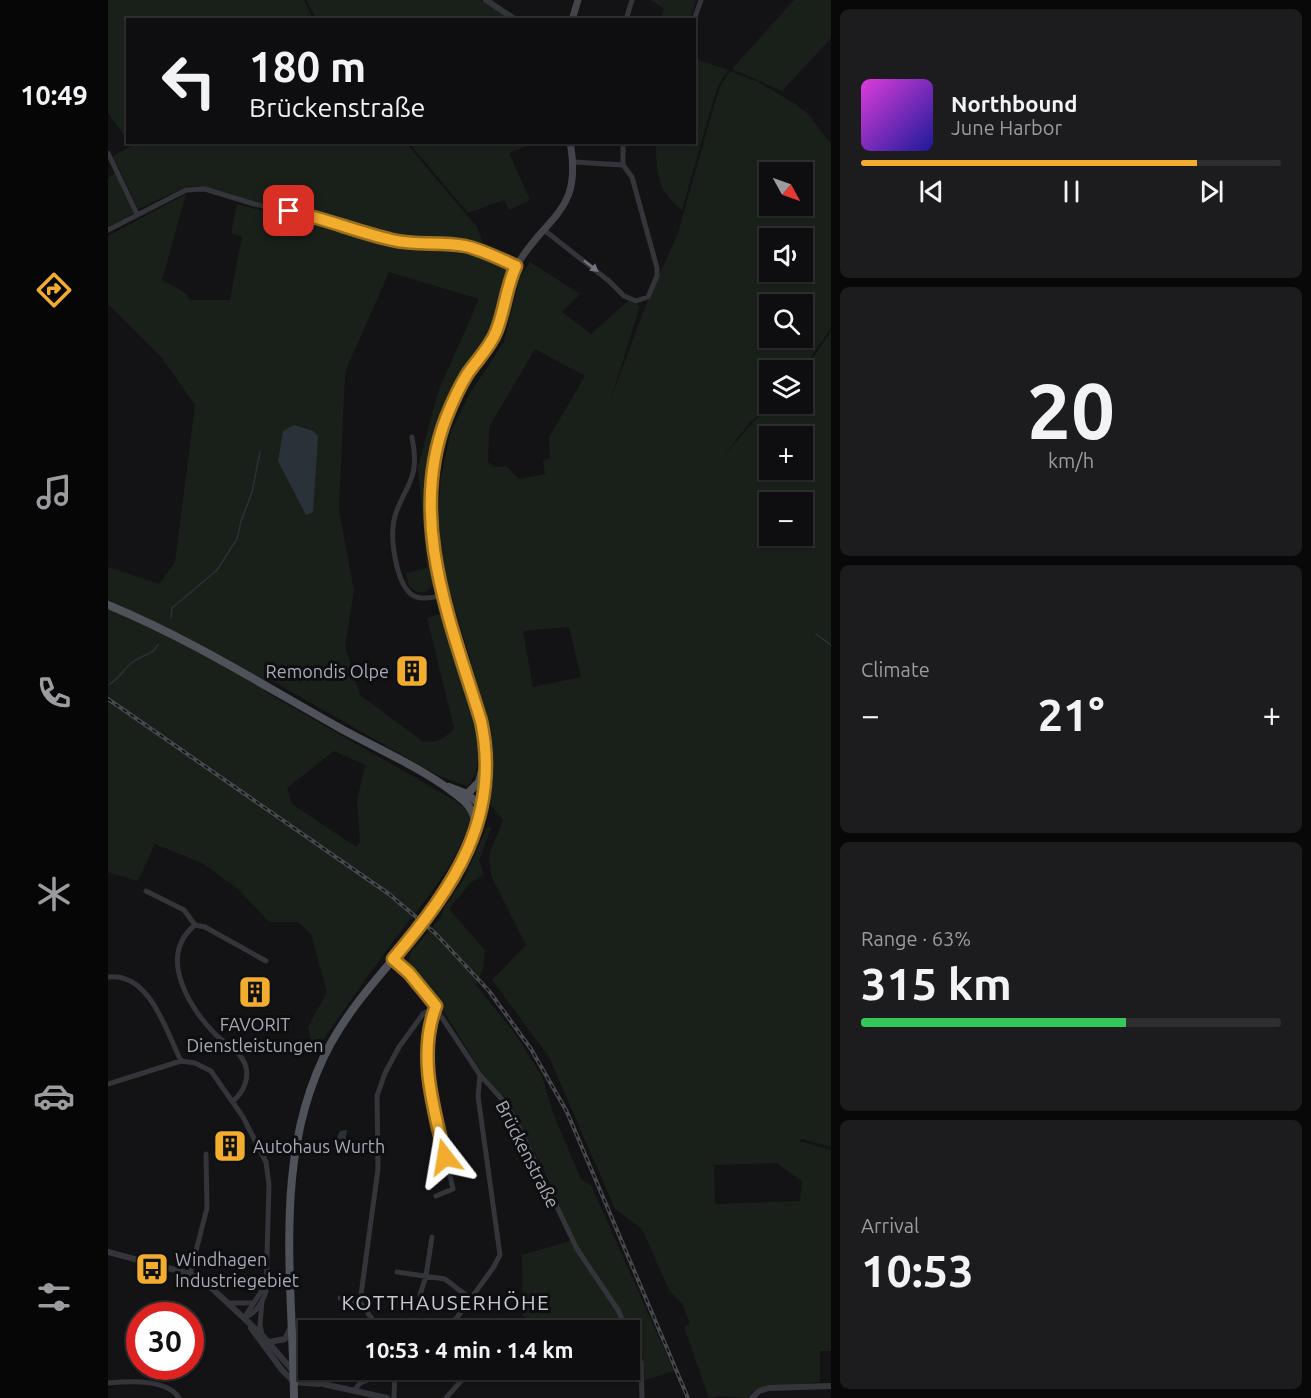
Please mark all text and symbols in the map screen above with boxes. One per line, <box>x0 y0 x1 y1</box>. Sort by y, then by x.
icon: left <box>150 42 228 120</box>
text: 180 m <box>249 43 366 90</box>
text: 10:49 <box>20 80 88 110</box>
text: Northbound <box>951 91 1077 116</box>
text: Brückenstraße <box>249 92 425 122</box>
text: June Harbor <box>951 116 1062 139</box>
north arrow <box>759 162 813 216</box>
map controls <box>759 162 813 546</box>
icon: previous <box>915 175 948 208</box>
icon: pause <box>1055 175 1088 208</box>
icon: next <box>1195 175 1228 208</box>
pin <box>263 185 314 236</box>
icon: arrive <box>272 194 305 227</box>
button: sound <box>759 228 813 282</box>
one-way arrow <box>583 260 598 272</box>
icon: directions <box>33 269 75 311</box>
button: search <box>759 294 813 348</box>
button: layers <box>759 360 813 414</box>
text: 20 <box>1027 366 1115 454</box>
button: + <box>759 426 813 480</box>
text: km/h <box>1048 449 1094 472</box>
icon: music <box>33 471 75 513</box>
button: − <box>759 492 813 546</box>
building icon: Remondis Olpe <box>394 653 430 689</box>
text: Climate <box>861 658 930 681</box>
place label: Remondis Olpe <box>266 661 389 681</box>
icon: phone <box>33 672 75 714</box>
text: 21° <box>1038 689 1104 740</box>
text: − <box>861 696 880 733</box>
text: + <box>1262 696 1281 733</box>
icon: climate <box>33 873 75 915</box>
text: Range · 63% <box>861 927 971 950</box>
text: 315 km <box>861 958 1012 1009</box>
building icon: FAVORIT Dienstleistungen <box>237 974 273 1010</box>
place label: FAVORIT Dienstleistungen <box>186 1014 324 1055</box>
icon: car <box>33 1075 75 1117</box>
street label: Brückenstraße <box>492 1097 564 1211</box>
position arrow <box>413 1125 477 1189</box>
building icon: Autohaus Wurth <box>212 1128 248 1164</box>
place label: Autohaus Wurth <box>253 1136 385 1156</box>
text: Arrival <box>861 1214 919 1237</box>
text: 10:53 <box>861 1245 974 1296</box>
place label: Windhagen Industriegebiet <box>175 1249 299 1290</box>
bus stop icon: Windhagen Industriegebiet <box>134 1251 170 1287</box>
icon: filters <box>33 1276 75 1318</box>
district label: KOTTHAUSERHÖHE <box>342 1290 550 1314</box>
speed limit sign: 30 <box>126 1302 204 1380</box>
text: 10:53 · 4 min · 1.4 km <box>364 1337 574 1362</box>

